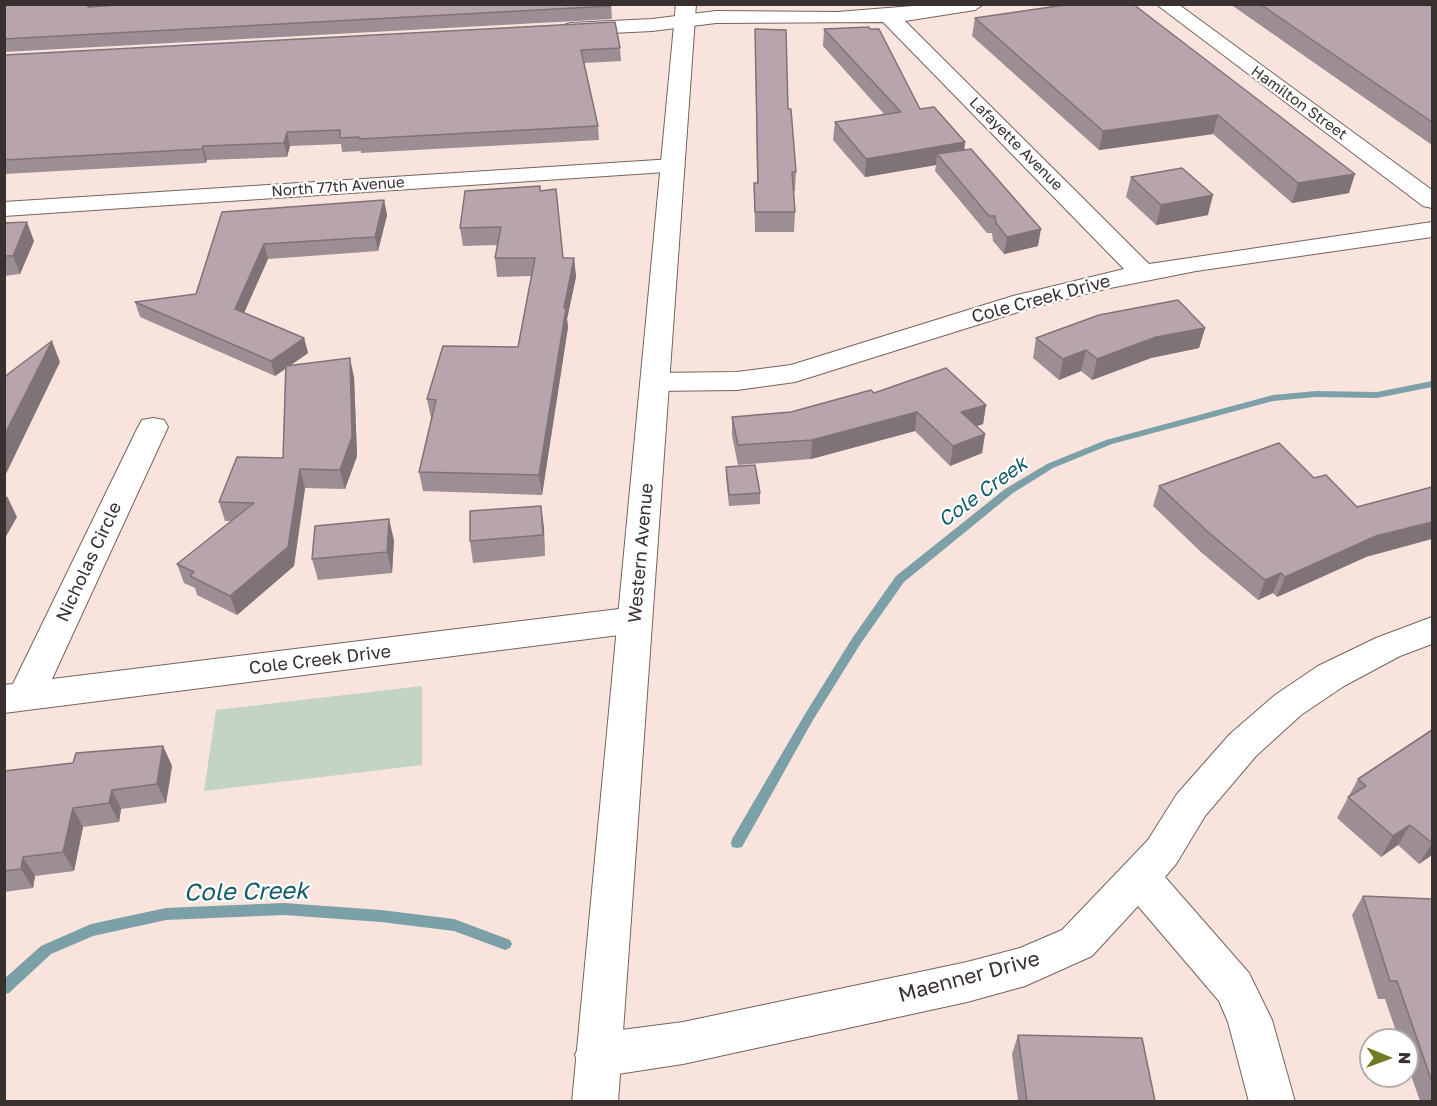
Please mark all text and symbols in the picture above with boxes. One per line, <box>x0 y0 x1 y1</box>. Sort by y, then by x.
street label: Hamilton Street <box>1248 62 1350 144</box>
street label: Lafayette Avenue <box>966 94 1066 194</box>
street label: North 77th Avenue <box>271 173 405 201</box>
street label: Cole Creek Drive <box>969 270 1113 328</box>
water label: Cole Creek <box>934 452 1032 532</box>
street label: Western Avenue <box>624 482 658 624</box>
street label: Nicholas Circle <box>52 499 126 625</box>
street label: Cole Creek Drive <box>248 641 392 679</box>
water label: Cole Creek <box>183 877 309 907</box>
street label: Maenner Drive <box>895 946 1043 1008</box>
north arrow <box>1359 1028 1419 1088</box>
text: N <box>1395 1052 1415 1065</box>

